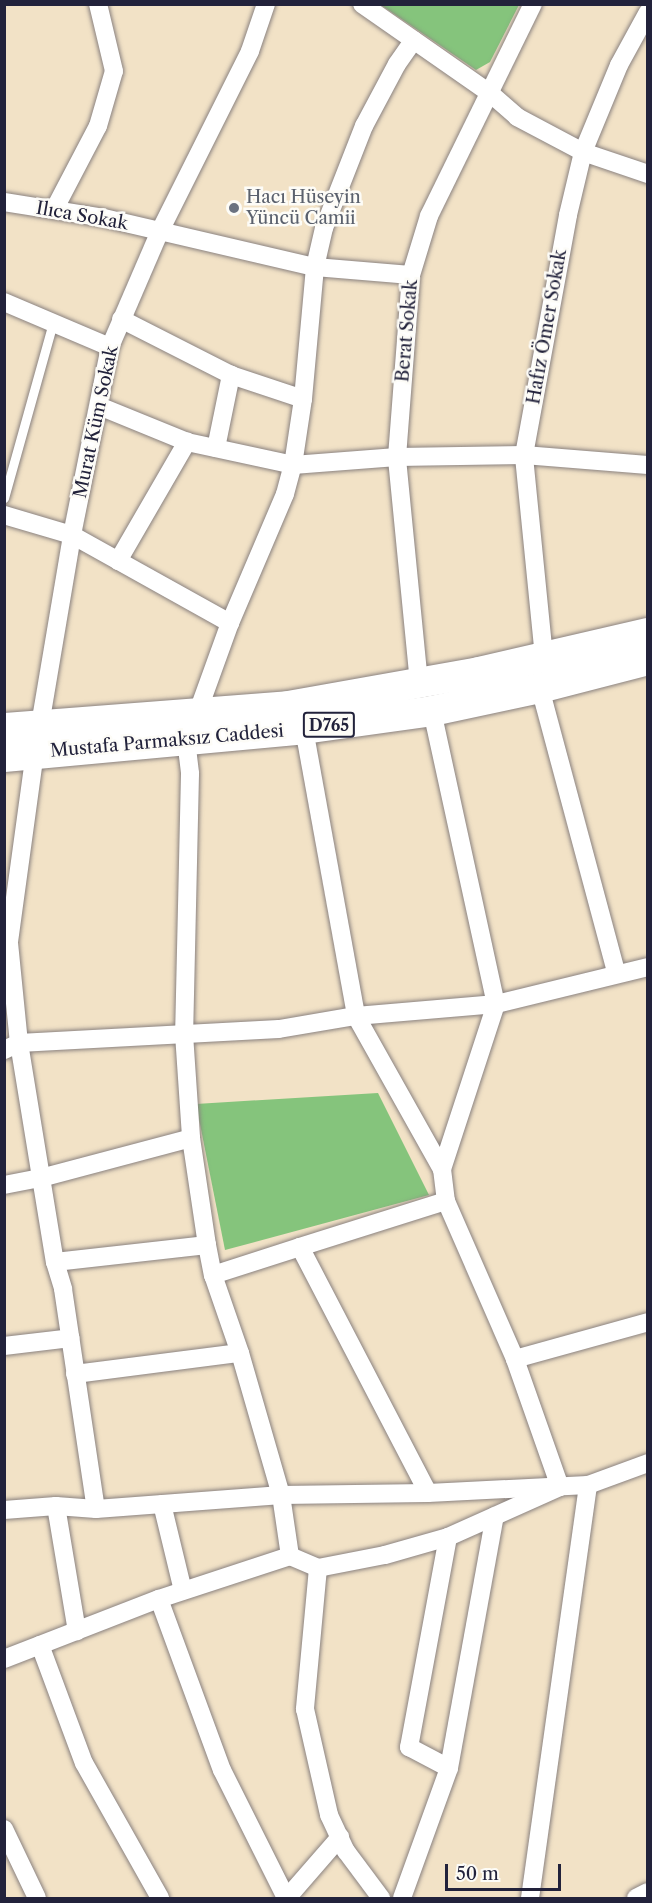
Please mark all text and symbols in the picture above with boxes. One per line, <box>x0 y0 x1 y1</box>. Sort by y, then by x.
place label: Hacı Hüseyin Yüncü Camii <box>246 187 361 230</box>
street label: Ilıca Sokak <box>34 197 130 235</box>
marker: Hacı Hüseyin Yüncü Camii <box>227 201 241 215</box>
street label: Hafız Ömer Sokak <box>523 248 571 406</box>
street label: Berat Sokak <box>392 279 422 383</box>
street label: Murat Küm Sokak <box>69 344 123 500</box>
road number: D765 <box>302 712 356 738</box>
street label: Mustafa Parmaksız Caddesi <box>49 720 285 762</box>
scale bar <box>448 1852 564 1890</box>
text: 50 m <box>456 1863 499 1885</box>

